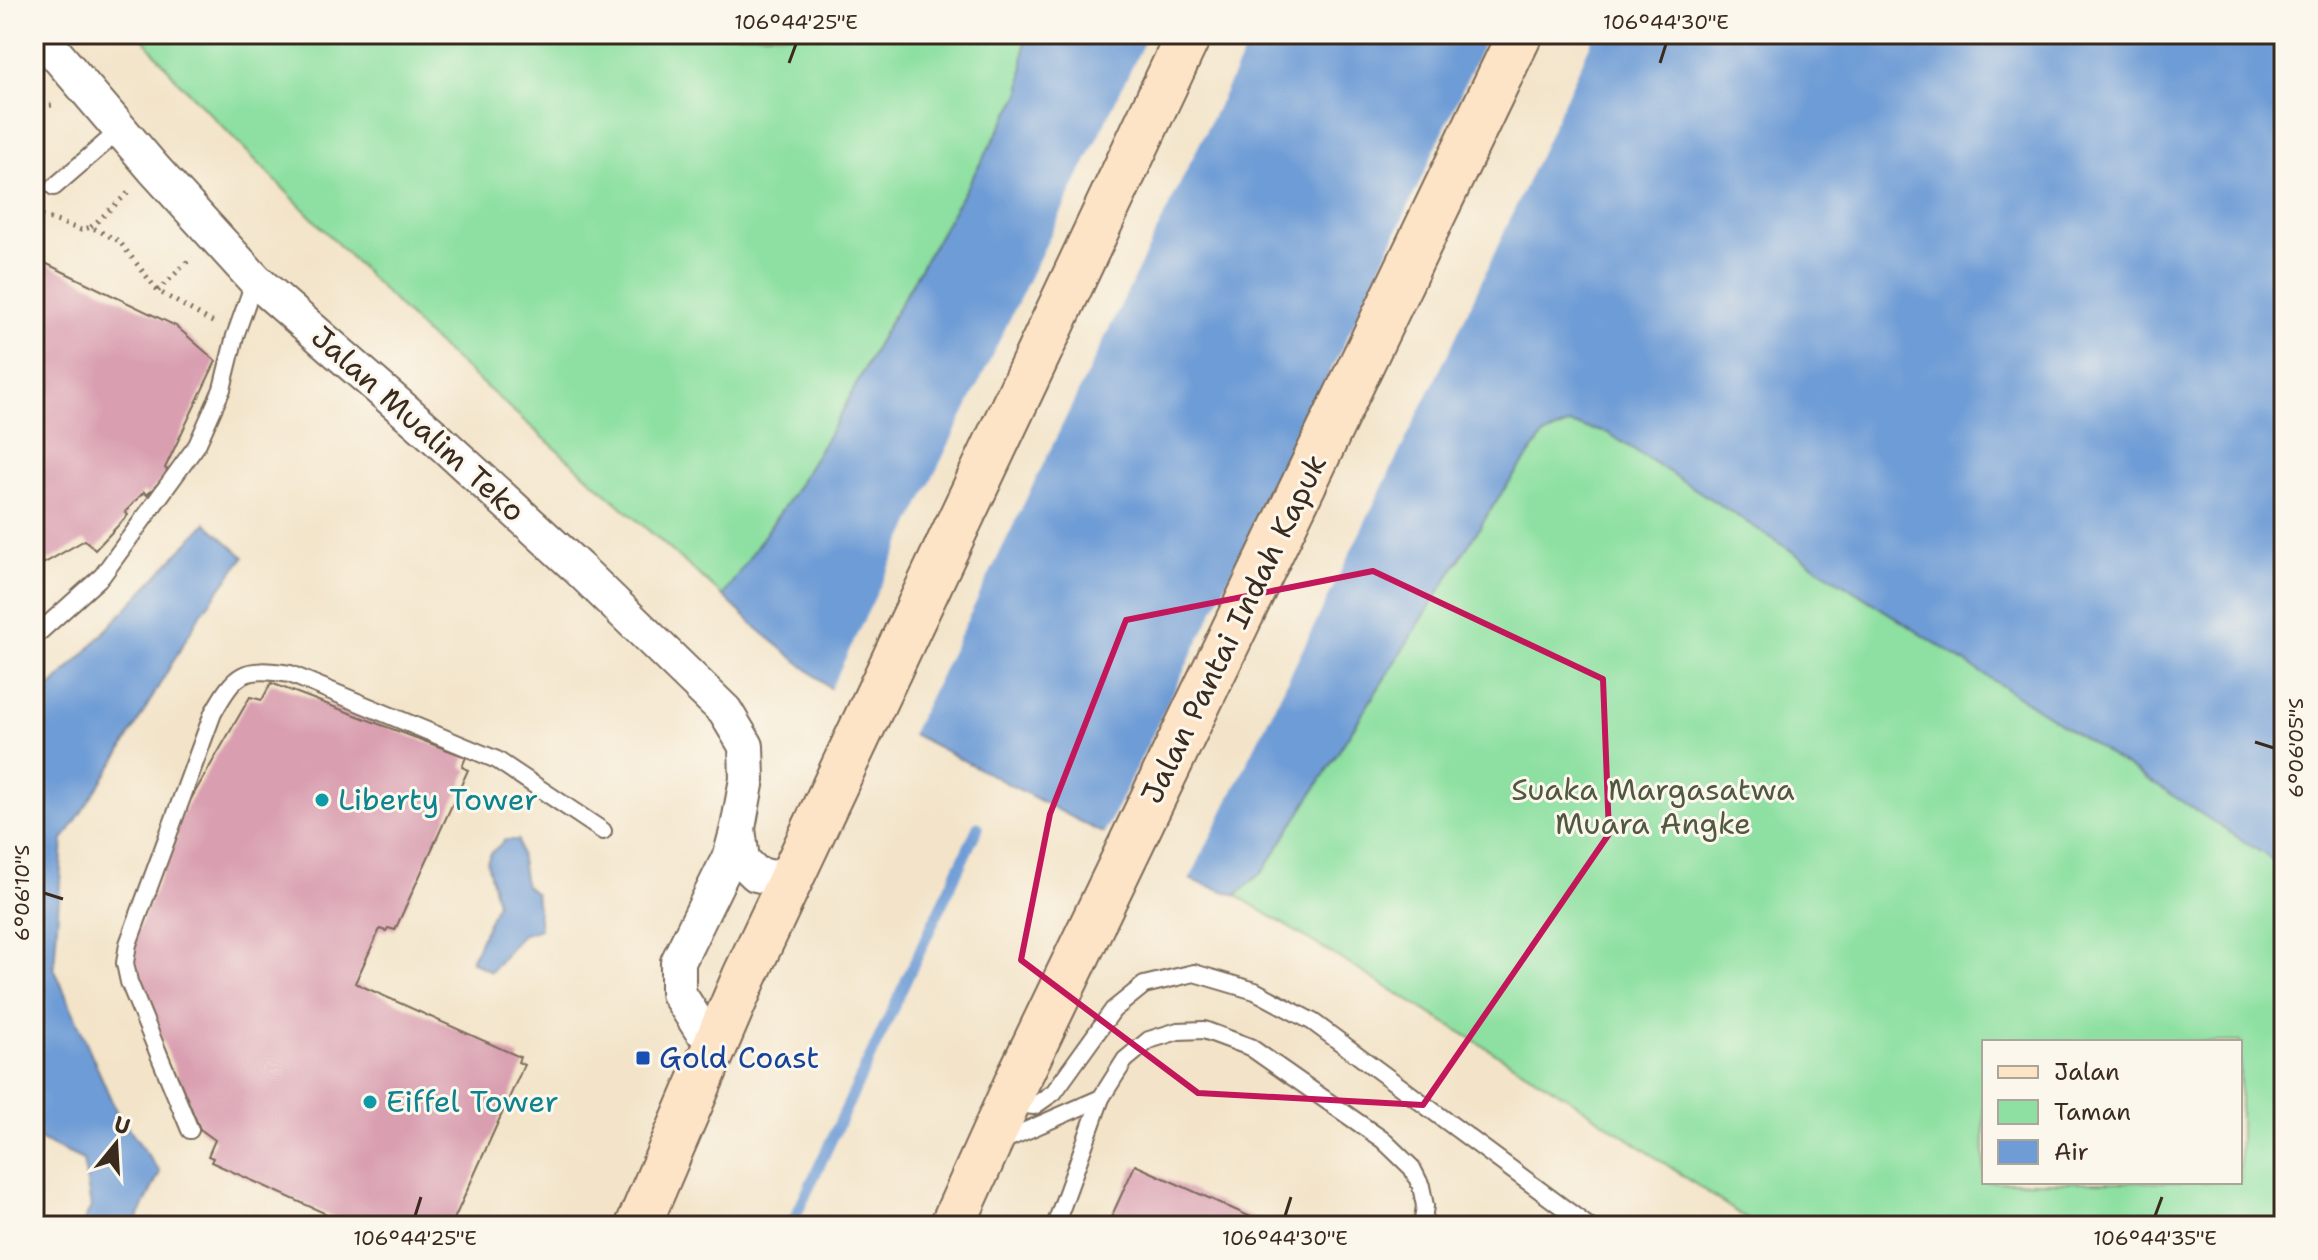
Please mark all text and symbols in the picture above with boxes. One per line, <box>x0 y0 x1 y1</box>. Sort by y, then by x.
text: 106°44'25"E <box>734 9 858 35</box>
text: 106°44'30"E <box>1603 9 1729 35</box>
street label: Jalan Mualim Teko <box>302 316 534 531</box>
street label: Jalan Pantai Indah Kapuk <box>1131 447 1336 810</box>
text: 6°06'05"S <box>2283 698 2309 798</box>
park label: Suaka Margasatwa Muara Angke <box>1511 769 1795 844</box>
place label: Liberty Tower <box>338 779 538 820</box>
marker: Liberty Tower <box>313 791 331 809</box>
text: 6°06'10"S <box>9 845 35 941</box>
place label: Gold Coast <box>659 1037 819 1078</box>
legend <box>1982 1040 2242 1184</box>
marker: Gold Coast <box>634 1049 652 1067</box>
text: Jalan <box>2054 1056 2120 1088</box>
place label: Eiffel Tower <box>386 1081 559 1122</box>
marker: Eiffel Tower <box>361 1093 379 1111</box>
text: Taman <box>2054 1096 2131 1128</box>
north arrow <box>76 1104 156 1184</box>
text: U <box>110 1109 134 1142</box>
text: Air <box>2054 1136 2089 1168</box>
text: 106°44'25"E <box>353 1225 477 1251</box>
text: 106°44'30"E <box>1222 1225 1348 1251</box>
text: 106°44'35"E <box>2093 1225 2217 1251</box>

